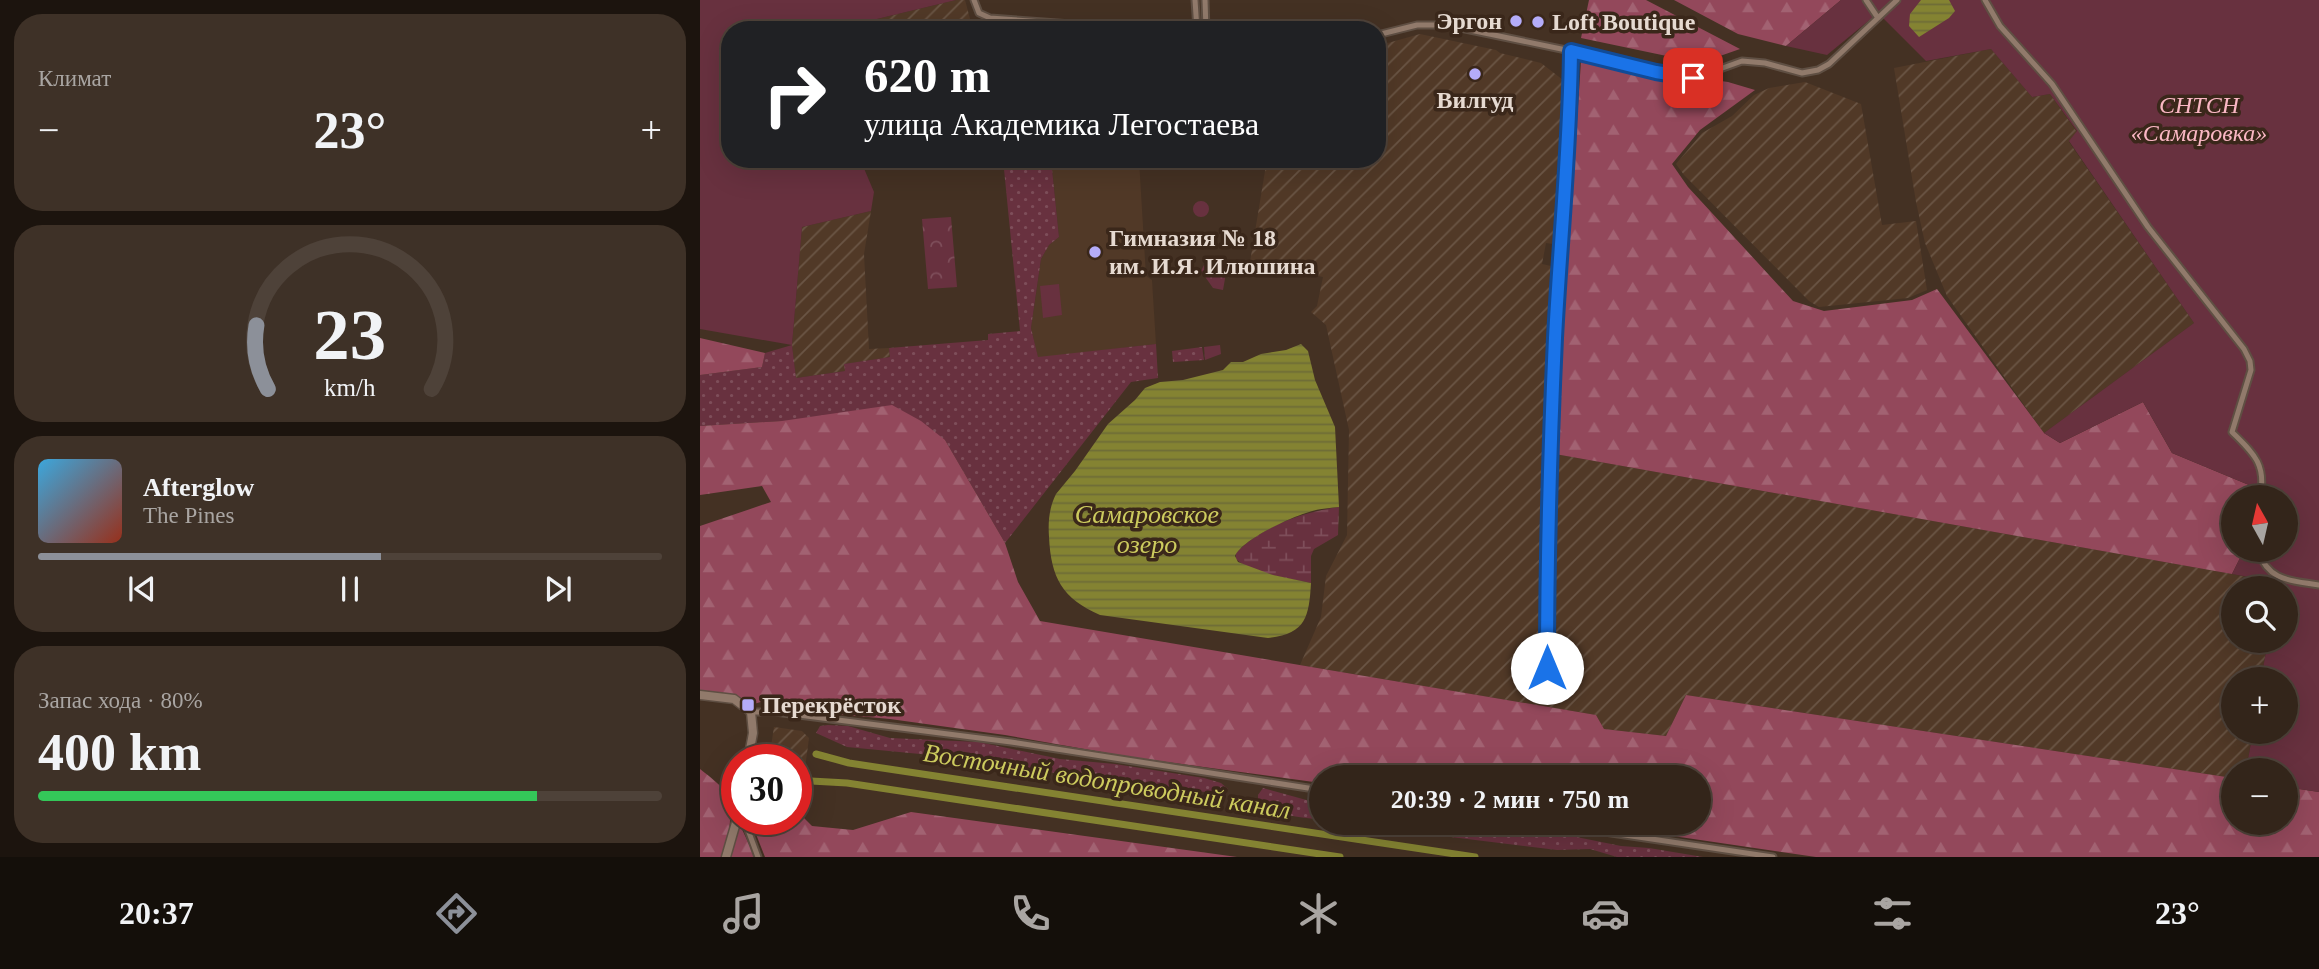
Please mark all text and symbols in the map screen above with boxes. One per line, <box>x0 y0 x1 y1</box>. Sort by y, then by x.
place label: Эргон <box>1436 8 1502 34</box>
place label: Loft Boutique <box>1552 9 1696 35</box>
marker: Эргон <box>1508 13 1524 29</box>
marker: Loft Boutique <box>1530 14 1546 30</box>
text: 620 m <box>864 48 991 103</box>
pin <box>1663 48 1723 108</box>
icon: right <box>749 49 840 140</box>
icon: arrive <box>1674 59 1712 97</box>
text: Климат <box>38 66 111 91</box>
marker: Вилгуд <box>1467 66 1483 82</box>
place label: Вилгуд <box>1437 87 1513 113</box>
park label: СНТСН «Самаровка» <box>2131 92 2267 146</box>
text: 23° <box>314 102 386 159</box>
text: улица Академика Легостаева <box>864 106 1259 142</box>
text: − <box>38 109 59 151</box>
text: + <box>641 109 662 151</box>
place label: Гимназия № 18 им. И.Я. Илюшина <box>1109 225 1316 279</box>
marker: Гимназия № 18 им. И.Я. Илюшина <box>1087 244 1103 260</box>
text: 23 <box>314 295 386 376</box>
text: km/h <box>324 374 376 401</box>
text: Afterglow <box>143 473 254 502</box>
north arrow <box>2221 485 2298 562</box>
map controls <box>2221 485 2298 835</box>
water label: Самаровское озеро <box>1075 500 1219 559</box>
text: The Pines <box>143 503 234 528</box>
icon: previous <box>123 570 161 608</box>
icon: pause <box>331 570 369 608</box>
icon: next <box>539 570 577 608</box>
button: search <box>2221 576 2298 653</box>
position arrow <box>1510 631 1584 705</box>
button: + <box>2221 667 2298 744</box>
text: Запас хода · 80% <box>38 688 203 713</box>
place label: Перекрёсток <box>762 692 901 718</box>
marker: Перекрёсток <box>740 697 756 713</box>
text: 400 km <box>38 724 201 781</box>
water label: Восточный водопроводный канал <box>921 738 1293 825</box>
speed limit sign: 30 <box>721 744 812 835</box>
button: − <box>2221 758 2298 835</box>
text: 20:39 · 2 мин · 750 m <box>1391 785 1629 814</box>
icon: directions <box>432 889 481 938</box>
icon: music <box>719 889 768 938</box>
icon: phone <box>1006 889 1055 938</box>
icon: climate <box>1294 889 1343 938</box>
icon: car <box>1581 889 1630 938</box>
icon: filters <box>1868 889 1917 938</box>
text: 20:37 <box>119 895 194 931</box>
text: 23° <box>2155 895 2200 931</box>

